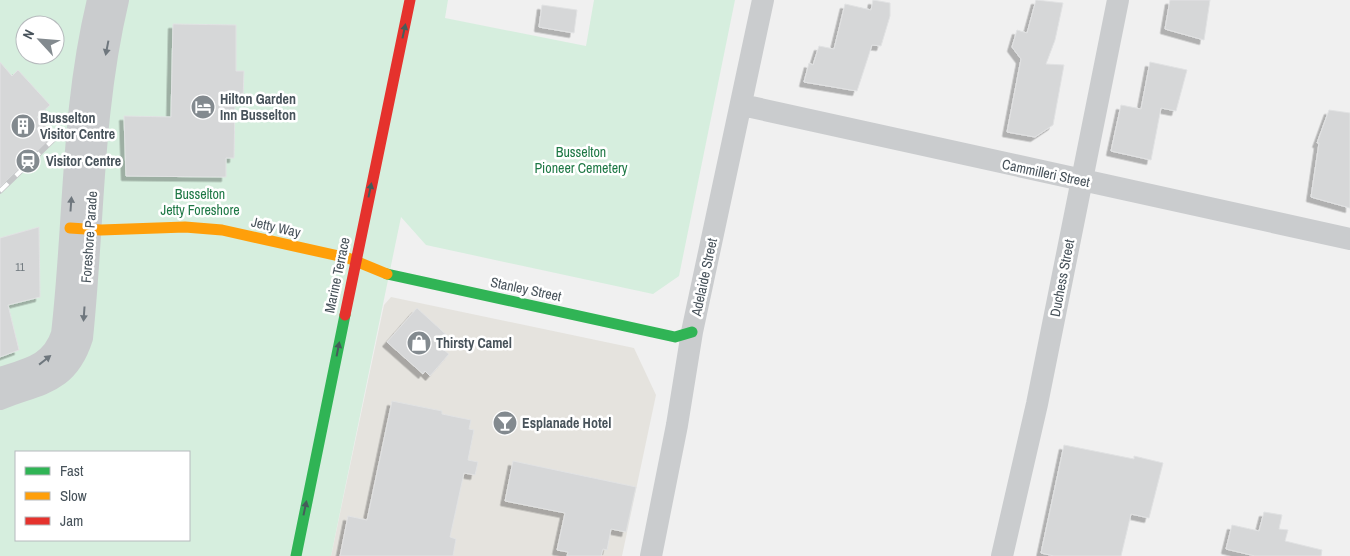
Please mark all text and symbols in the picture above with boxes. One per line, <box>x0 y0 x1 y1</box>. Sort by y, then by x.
north arrow <box>15 15 65 65</box>
one-way arrow <box>400 23 408 38</box>
text: N <box>18 27 38 42</box>
one-way arrow <box>103 40 111 56</box>
place label: Hilton Garden Inn Busselton <box>220 90 296 124</box>
hotel icon: Hilton Garden Inn Busselton <box>190 94 216 120</box>
place label: Busselton Visitor Centre <box>40 109 115 143</box>
building icon: Busselton Visitor Centre <box>10 113 36 139</box>
park label: Busselton Pioneer Cemetery <box>534 143 628 177</box>
station icon: Visitor Centre <box>15 148 41 174</box>
place label: Visitor Centre <box>46 152 121 170</box>
street label: Cammilleri Street <box>1000 155 1092 191</box>
one-way arrow <box>367 181 375 197</box>
park label: Busselton Jetty Foreshore <box>160 185 240 219</box>
street label: Foreshore Parade <box>77 190 101 284</box>
one-way arrow <box>68 196 76 212</box>
street label: Jetty Way <box>250 213 303 241</box>
street label: Marine Terrace <box>320 235 354 315</box>
street label: Adelaide Street <box>687 236 721 319</box>
street label: Duchess Street <box>1046 238 1078 318</box>
house number: 11 <box>15 260 25 274</box>
street label: Stanley Street <box>489 273 563 305</box>
one-way arrow <box>79 306 87 322</box>
shop icon: Thirsty Camel <box>406 330 432 356</box>
place label: Thirsty Camel <box>436 334 512 352</box>
one-way arrow <box>334 341 342 357</box>
one-way arrow <box>38 355 52 365</box>
bar icon: Esplanade Hotel <box>492 410 518 436</box>
place label: Esplanade Hotel <box>522 414 611 432</box>
legend <box>15 451 190 541</box>
text: Fast <box>60 460 84 481</box>
text: Slow <box>60 485 87 506</box>
one-way arrow <box>302 500 310 516</box>
text: Jam <box>60 510 83 531</box>

